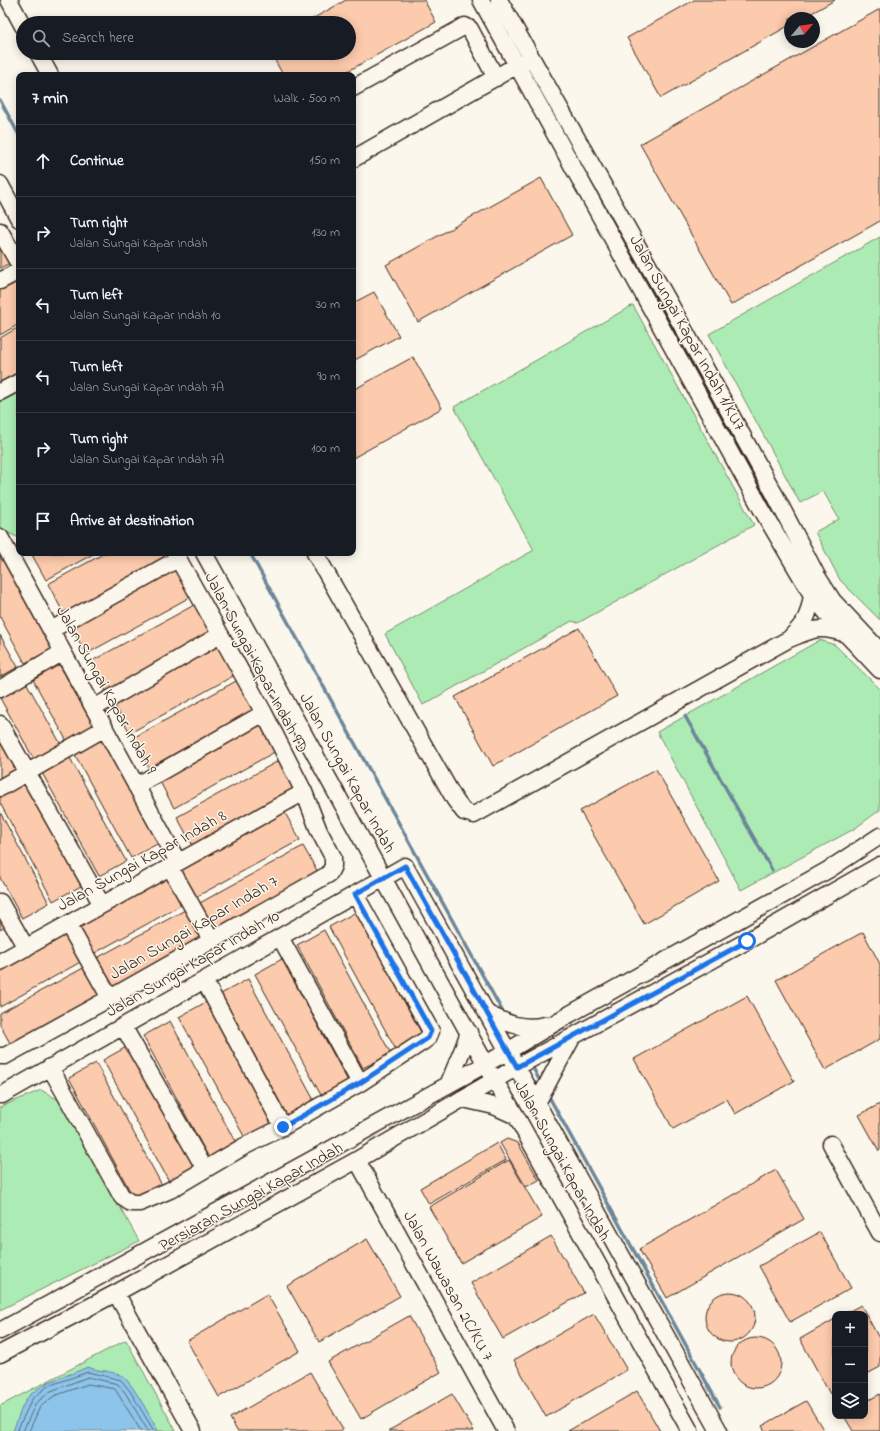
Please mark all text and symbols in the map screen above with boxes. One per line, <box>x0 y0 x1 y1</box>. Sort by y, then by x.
north arrow <box>784 12 820 48</box>
search box <box>16 16 356 60</box>
icon: search <box>30 27 52 49</box>
text: Search here <box>62 27 134 49</box>
text: 7 min <box>32 86 68 111</box>
text: Walk · 500 m <box>274 89 340 108</box>
icon: ahead <box>32 150 54 172</box>
text: Continue <box>70 150 124 172</box>
text: 150 m <box>309 151 340 170</box>
text: Turn right <box>70 212 128 234</box>
icon: right <box>32 222 54 244</box>
text: 130 m <box>312 223 340 242</box>
street label: Jalan Sungai Kapar Indah 1/KU7 <box>621 230 751 437</box>
text: Jalan Sungai Kapar Indah <box>70 234 208 253</box>
text: Turn left <box>70 284 123 306</box>
icon: left <box>32 294 54 316</box>
text: 30 m <box>316 295 340 314</box>
text: Jalan Sungai Kapar Indah 10 <box>70 306 221 325</box>
text: Turn left <box>70 356 123 378</box>
icon: left <box>32 366 54 388</box>
text: 90 m <box>317 367 340 386</box>
text: Jalan Sungai Kapar Indah 7A <box>70 378 224 397</box>
text: Turn right <box>70 428 128 450</box>
icon: right <box>32 438 54 460</box>
text: 100 m <box>311 439 340 458</box>
text: Jalan Sungai Kapar Indah 7A <box>70 450 224 469</box>
icon: arrive <box>32 510 54 532</box>
text: Arrive at destination <box>70 510 194 532</box>
street label: Jalan Sungai Kapar Indah 9D <box>196 568 314 759</box>
street label: Jalan Sungai Kapar Indah 9 <box>47 601 163 780</box>
street label: Jalan Sungai Kapar Indah <box>291 688 402 859</box>
street label: Jalan Sungai Kapar Indah 8 <box>53 804 232 920</box>
street label: Jalan Sungai Kapar Indah 7 <box>105 869 284 988</box>
street label: Jalan Sungai Kapar Indah 10 <box>102 904 285 1026</box>
route start <box>738 932 756 950</box>
street label: Jalan Sungai Kapar Indah <box>506 1076 617 1247</box>
route end <box>274 1118 292 1136</box>
street label: Persiaran Sungai Kapar Indah <box>154 1136 349 1260</box>
street label: Jalan Wawasan 2C/KU 7 <box>396 1206 500 1366</box>
map controls <box>832 1311 868 1419</box>
button: + <box>832 1311 868 1347</box>
button: − <box>832 1347 868 1383</box>
button: layers <box>832 1383 868 1419</box>

